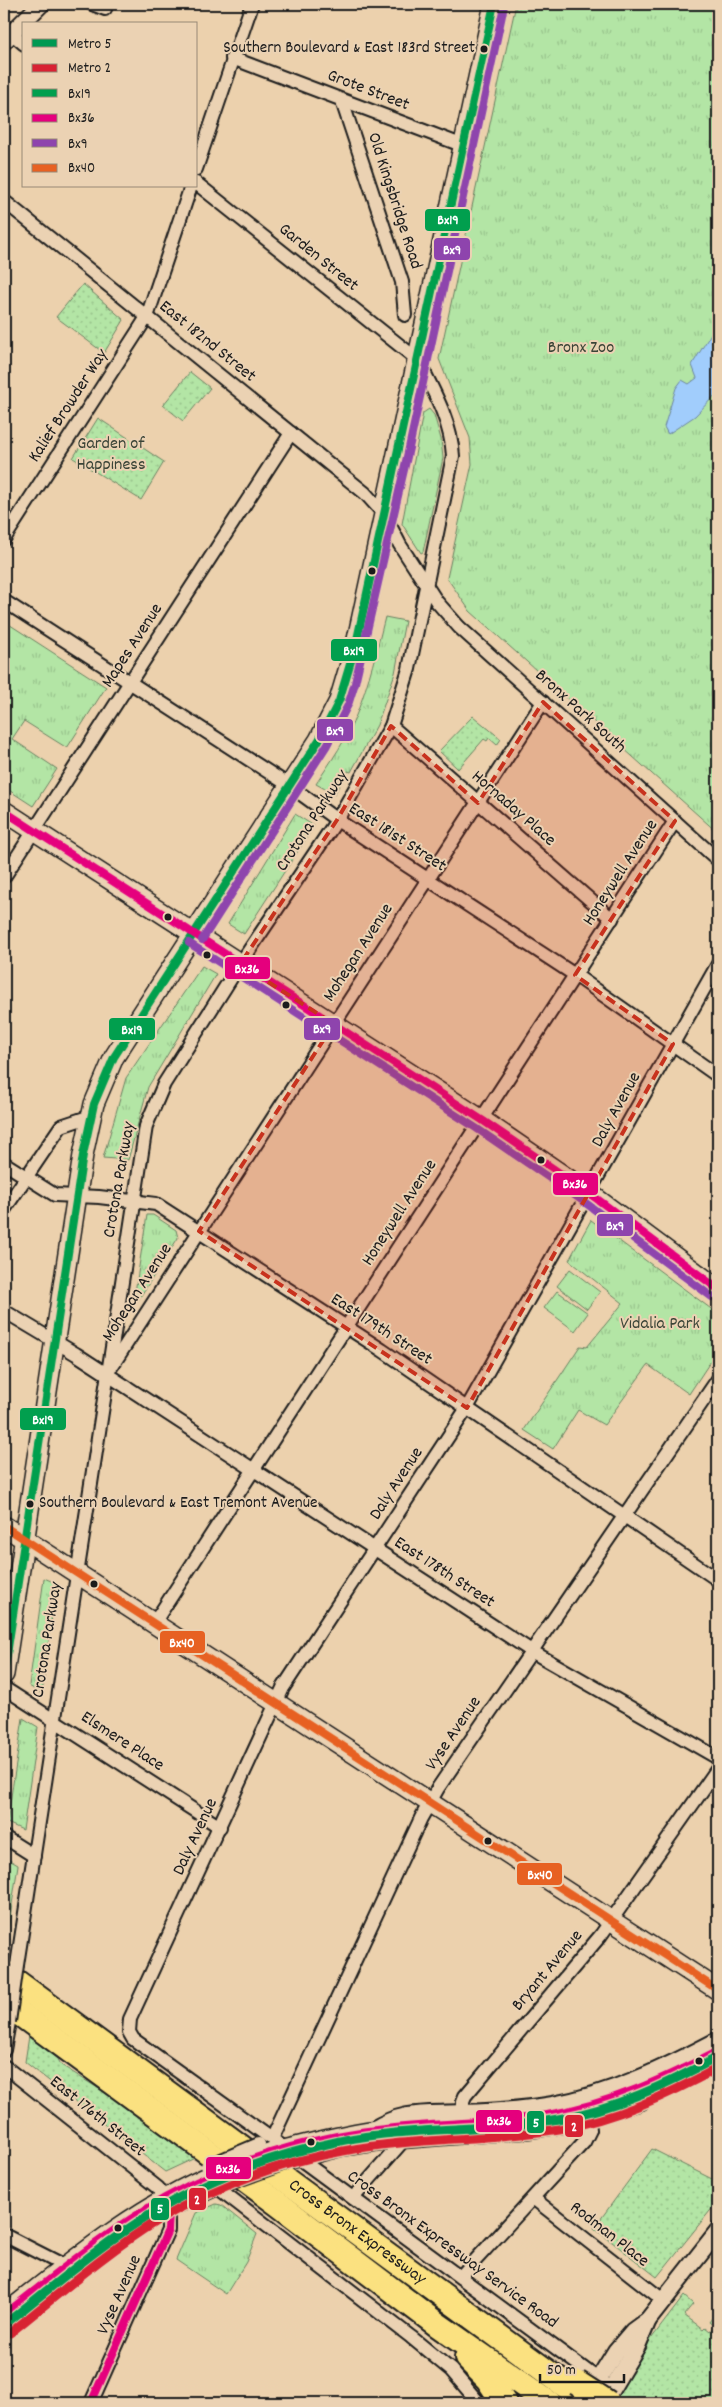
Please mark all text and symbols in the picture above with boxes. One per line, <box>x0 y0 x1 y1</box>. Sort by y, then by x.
legend <box>22 22 198 188</box>
text: Metro 5 <box>68 34 112 56</box>
place label: Southern Boulevard & East 183rd Street <box>223 37 475 61</box>
marker: Southern Boulevard & East 183rd Street <box>479 44 489 54</box>
text: Metro 2 <box>68 58 111 80</box>
street label: Grote Street <box>323 64 413 118</box>
text: Bx19 <box>68 84 91 106</box>
text: Bx36 <box>68 108 95 130</box>
street label: Old Kingsbridge Road <box>360 129 428 273</box>
text: Bx9 <box>68 134 88 156</box>
text: Bx40 <box>68 158 95 180</box>
line badge: Bx19 <box>424 208 471 232</box>
text: Bx19 <box>437 211 459 231</box>
street label: Garden Street <box>273 218 364 298</box>
line badge: Bx9 <box>433 237 471 261</box>
text: Bx9 <box>443 241 461 261</box>
street label: East 182nd Street <box>153 295 261 389</box>
park label: Bronx Zoo <box>548 336 614 361</box>
street label: Kalief Browder Way <box>23 344 115 468</box>
park label: Garden of Happiness <box>77 432 145 478</box>
unlabelled marker <box>367 566 377 576</box>
street label: Mapes Avenue <box>96 599 170 693</box>
line badge: Bx19 <box>330 638 378 662</box>
text: Bx19 <box>343 642 365 662</box>
street label: Bronx Park South <box>529 664 631 760</box>
line badge: Bx9 <box>316 718 354 742</box>
text: Bx9 <box>326 722 344 742</box>
street label: Crotona Parkway <box>271 764 356 877</box>
street label: Hornaday Place <box>465 765 561 853</box>
street label: East 181st Street <box>343 797 451 879</box>
street label: Honeywell Avenue <box>577 815 665 931</box>
street label: Mohegan Avenue <box>318 899 400 1007</box>
unlabelled marker <box>163 912 173 922</box>
unlabelled marker <box>202 950 212 960</box>
line badge: Bx36 <box>224 956 271 980</box>
text: Bx36 <box>235 960 260 980</box>
unlabelled marker <box>281 1000 291 1010</box>
line badge: Bx19 <box>108 1017 156 1041</box>
line badge: Bx9 <box>303 1017 341 1041</box>
text: Bx9 <box>313 1020 331 1040</box>
text: Bx19 <box>121 1021 143 1041</box>
street label: Daly Avenue <box>586 1068 648 1152</box>
street label: Crotona Parkway <box>98 1119 143 1240</box>
street label: Honeywell Avenue <box>356 1155 444 1271</box>
unlabelled marker <box>536 1155 546 1165</box>
line badge: Bx36 <box>552 1172 599 1196</box>
text: Bx36 <box>563 1175 588 1195</box>
line badge: Bx9 <box>596 1213 634 1237</box>
text: Bx9 <box>606 1217 624 1237</box>
street label: Mohegan Avenue <box>97 1239 179 1347</box>
street label: East 179th Street <box>325 1288 437 1372</box>
park label: Vidalia Park <box>620 1312 700 1337</box>
line badge: Bx19 <box>19 1407 67 1431</box>
text: Bx19 <box>32 1411 54 1431</box>
street label: Daly Avenue <box>364 1442 430 1525</box>
place label: Southern Boulevard & East Tremont Avenue <box>39 1492 317 1516</box>
marker: Southern Boulevard & East Tremont Avenue <box>25 1499 35 1509</box>
street label: East 178th Street <box>389 1531 500 1615</box>
unlabelled marker <box>89 1579 99 1589</box>
street label: Crotona Parkway <box>26 1580 70 1700</box>
line badge: Bx40 <box>159 1630 206 1654</box>
text: Bx40 <box>169 1634 195 1654</box>
street label: Vyse Avenue <box>420 1692 488 1776</box>
street label: Elsmere Place <box>75 1706 169 1778</box>
street label: Daly Avenue <box>167 1794 225 1880</box>
unlabelled marker <box>483 1836 493 1846</box>
line badge: Bx40 <box>516 1862 563 1886</box>
text: Bx40 <box>527 1866 553 1886</box>
street label: Bryant Avenue <box>507 1925 590 2017</box>
unlabelled marker <box>694 2056 704 2066</box>
street label: East 176th Street <box>44 2070 151 2164</box>
line badge: Bx36 <box>475 2109 523 2133</box>
line badge: 5 <box>526 2110 545 2134</box>
text: Bx36 <box>487 2112 512 2132</box>
text: 5 <box>533 2114 540 2134</box>
line badge: 2 <box>564 2114 584 2138</box>
text: 2 <box>571 2118 577 2138</box>
unlabelled marker <box>306 2137 316 2147</box>
line badge: Bx36 <box>205 2156 252 2180</box>
text: Bx36 <box>216 2160 241 2180</box>
street label: Cross Bronx Expressway Service Road <box>341 2165 563 2335</box>
street label: Cross Bronx Expressway <box>283 2173 432 2292</box>
line badge: 2 <box>188 2187 207 2211</box>
text: 2 <box>194 2191 200 2211</box>
street label: Rodman Place <box>564 2196 654 2274</box>
line badge: 5 <box>150 2197 170 2221</box>
text: 5 <box>157 2200 164 2220</box>
unlabelled marker <box>113 2223 123 2233</box>
street label: Vyse Avenue <box>91 2251 149 2339</box>
scale bar <box>540 2352 623 2384</box>
text: 50 m <box>547 2360 576 2382</box>

